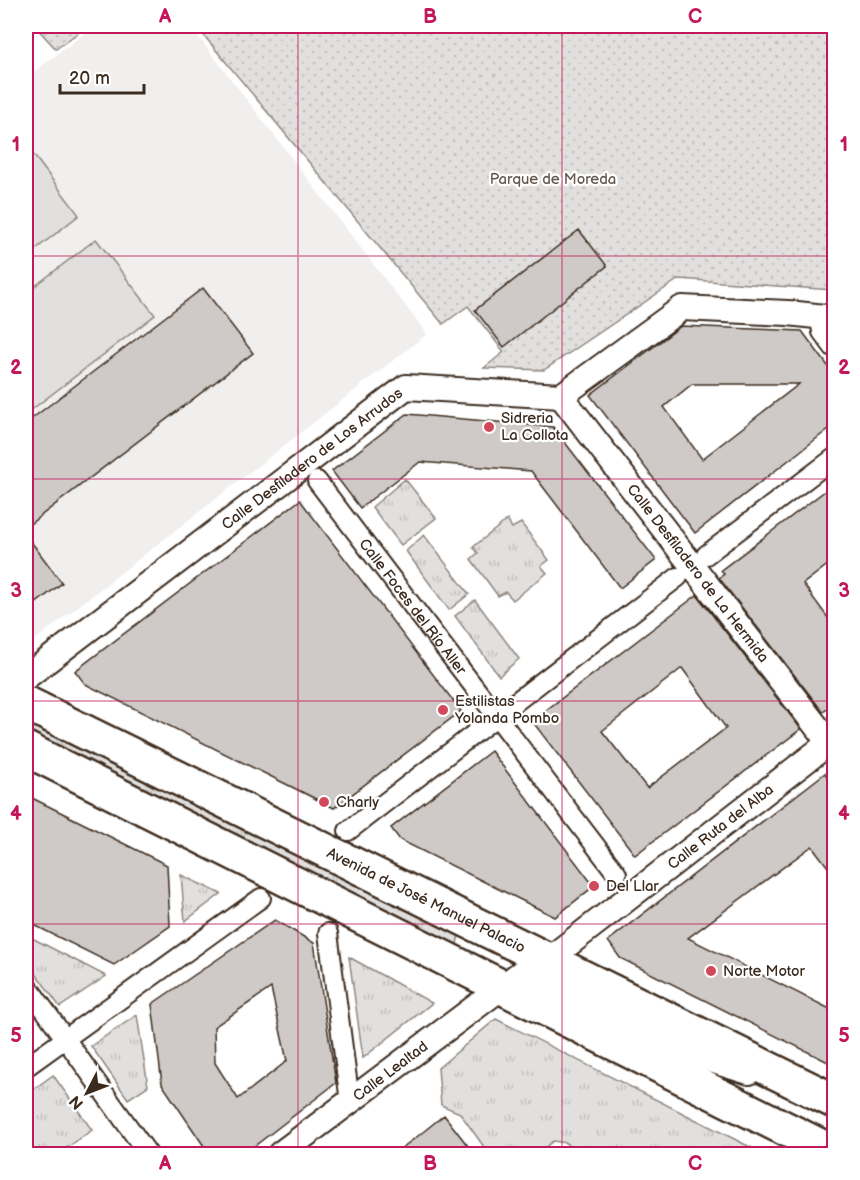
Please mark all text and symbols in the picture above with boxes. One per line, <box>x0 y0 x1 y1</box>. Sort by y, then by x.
text: A <box>158 5 172 29</box>
text: B <box>423 5 437 29</box>
text: C <box>688 5 702 29</box>
scale bar <box>60 57 144 95</box>
text: 20 m <box>69 68 110 89</box>
text: 1 <box>12 133 20 157</box>
text: 1 <box>840 133 848 157</box>
park label: Parque de Moreda <box>490 170 616 189</box>
text: 2 <box>10 356 22 380</box>
text: 2 <box>838 356 850 380</box>
street label: Calle Desfiladero de Los Arrudos <box>218 383 407 534</box>
place label: Sidreria La Collota <box>501 409 568 445</box>
marker: Sidreria La Collota <box>482 420 496 434</box>
street label: Calle Desfiladero de La Hermida <box>623 480 773 666</box>
street label: Calle Foces del Río Aller <box>355 535 471 679</box>
text: 3 <box>10 579 22 603</box>
text: 3 <box>838 579 850 603</box>
place label: Estilistas Yolanda Pombo <box>454 692 559 728</box>
marker: Estilistas Yolanda Pombo <box>436 703 450 717</box>
street label: Calle Ruta del Alba <box>664 780 777 874</box>
place label: Charly <box>336 793 379 812</box>
marker: Charly <box>317 795 331 809</box>
text: 4 <box>10 802 22 826</box>
text: 4 <box>838 802 850 826</box>
street label: Avenida de José Manuel Palacio <box>324 843 528 957</box>
place label: Del Llar <box>606 877 659 896</box>
marker: Del Llar <box>587 879 601 893</box>
place label: Norte Motor <box>723 962 805 981</box>
marker: Norte Motor <box>704 964 718 978</box>
text: 5 <box>10 1024 22 1048</box>
text: 5 <box>838 1024 850 1048</box>
street label: Calle Lealtad <box>349 1037 432 1105</box>
north arrow <box>57 1063 117 1123</box>
text: N <box>66 1091 88 1113</box>
text: A <box>158 1152 172 1176</box>
text: B <box>423 1152 437 1176</box>
text: C <box>688 1152 702 1176</box>

